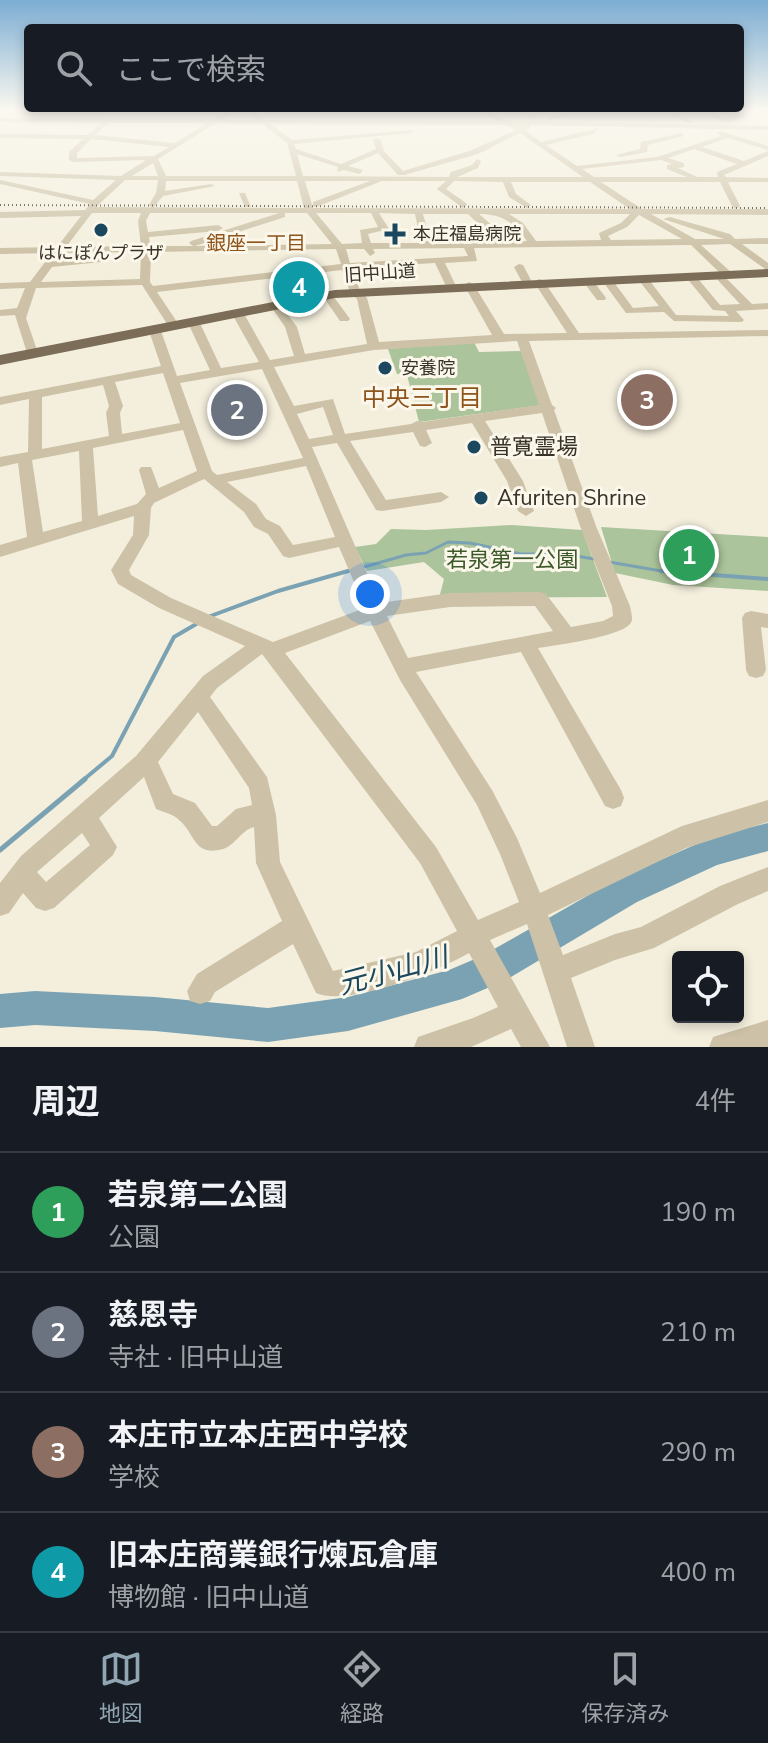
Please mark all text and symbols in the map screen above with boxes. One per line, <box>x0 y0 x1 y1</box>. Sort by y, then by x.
search box <box>24 24 744 112</box>
icon: search <box>52 46 96 90</box>
text: ここで検索 <box>116 50 266 91</box>
marker: はにぽんプラザ <box>92 221 110 239</box>
place label: 本庄福島病院 <box>413 222 521 246</box>
marker: 本庄福島病院 <box>384 223 406 245</box>
district label: 銀座一丁目 <box>206 230 306 257</box>
place label: はにぽんプラザ <box>38 241 164 265</box>
pin: 4 <box>273 257 325 317</box>
street label: 旧中山道 <box>343 259 417 287</box>
place label: 安養院 <box>401 356 455 380</box>
marker: 安養院 <box>376 359 394 377</box>
pin: 3 <box>621 370 673 430</box>
pin: 2 <box>211 380 263 440</box>
district label: 中央三丁目 <box>362 382 482 414</box>
place label: 普寛霊場 <box>490 432 578 462</box>
marker: 普寛霊場 <box>465 438 483 456</box>
place label: Afuriten Shrine <box>497 483 646 513</box>
marker: Afuriten Shrine <box>472 489 490 507</box>
pin: 1 <box>663 525 715 585</box>
park label: 若泉第一公園 <box>446 545 578 575</box>
your location <box>350 574 390 614</box>
water label: 元小山川 <box>334 937 455 1004</box>
map controls <box>672 951 744 1023</box>
button: locate <box>672 951 744 1023</box>
text: 周辺 <box>32 1079 100 1125</box>
text: 4件 <box>694 1084 736 1119</box>
text: 若泉第二公園 <box>108 1175 288 1216</box>
text: 1 <box>50 1195 66 1230</box>
text: 190 m <box>660 1195 736 1230</box>
text: 公園 <box>108 1220 160 1255</box>
text: 慈恩寺 <box>108 1295 198 1336</box>
text: 2 <box>50 1315 66 1350</box>
text: 210 m <box>660 1315 736 1350</box>
text: 寺社 · 旧中山道 <box>108 1340 283 1375</box>
text: 本庄市立本庄西中学校 <box>108 1415 408 1456</box>
text: 3 <box>50 1435 66 1470</box>
text: 290 m <box>660 1435 736 1470</box>
text: 学校 <box>108 1460 160 1495</box>
text: 旧本庄商業銀行煉瓦倉庫 <box>108 1535 438 1576</box>
text: 4 <box>50 1555 66 1590</box>
text: 400 m <box>660 1555 736 1590</box>
text: 博物館 · 旧中山道 <box>108 1580 309 1615</box>
tab: 地図 <box>99 1647 143 1729</box>
tab: 経路 <box>340 1647 384 1729</box>
tab: 保存済み <box>581 1647 669 1729</box>

